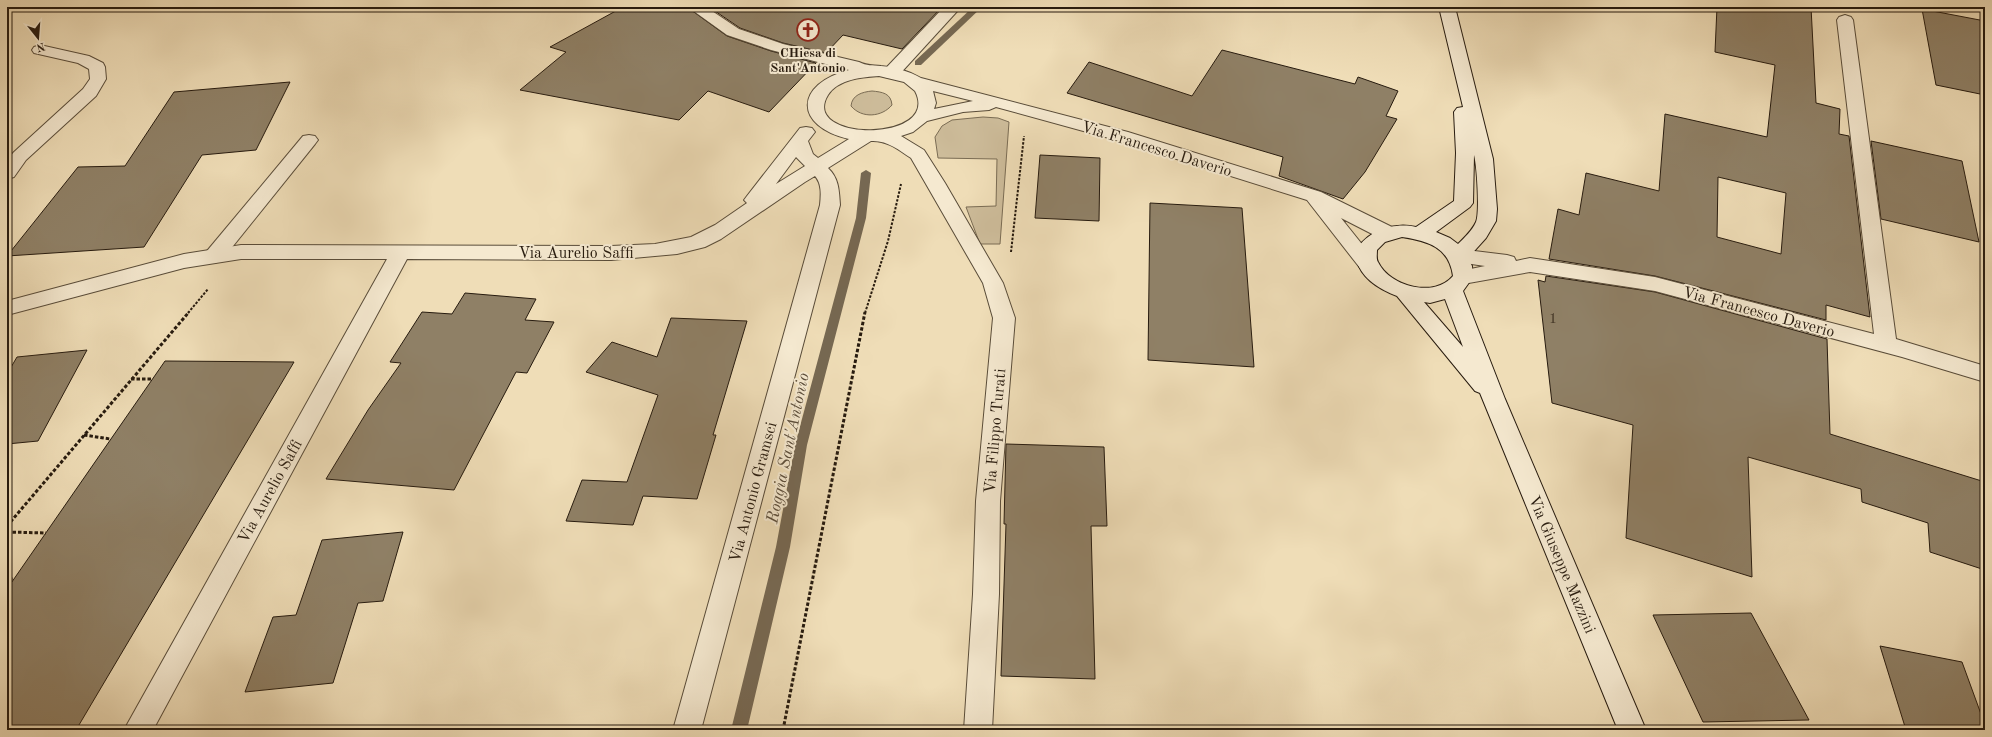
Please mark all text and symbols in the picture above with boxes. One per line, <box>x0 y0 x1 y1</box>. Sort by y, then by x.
church icon: CHiesa di Sant'Antonio <box>795 17 821 43</box>
north arrow <box>18 18 58 58</box>
text: N <box>34 40 46 53</box>
place label: CHiesa di Sant'Antonio <box>770 47 846 75</box>
street label: Via Francesco Daverio <box>1079 119 1234 180</box>
street label: Via Aurelio Saffi <box>518 246 634 262</box>
street label: Via Francesco Daverio <box>1681 285 1836 341</box>
house number: 1 <box>1549 312 1557 326</box>
street label: Via Filippo Turati <box>983 368 1009 494</box>
water label: Roggia Sant'Antonio <box>764 371 813 526</box>
street label: Via Antonio Gramsci <box>727 420 780 565</box>
street label: Via Aurelio Saffi <box>236 437 306 546</box>
street label: Via Giuseppe Mazzini <box>1525 493 1597 636</box>

